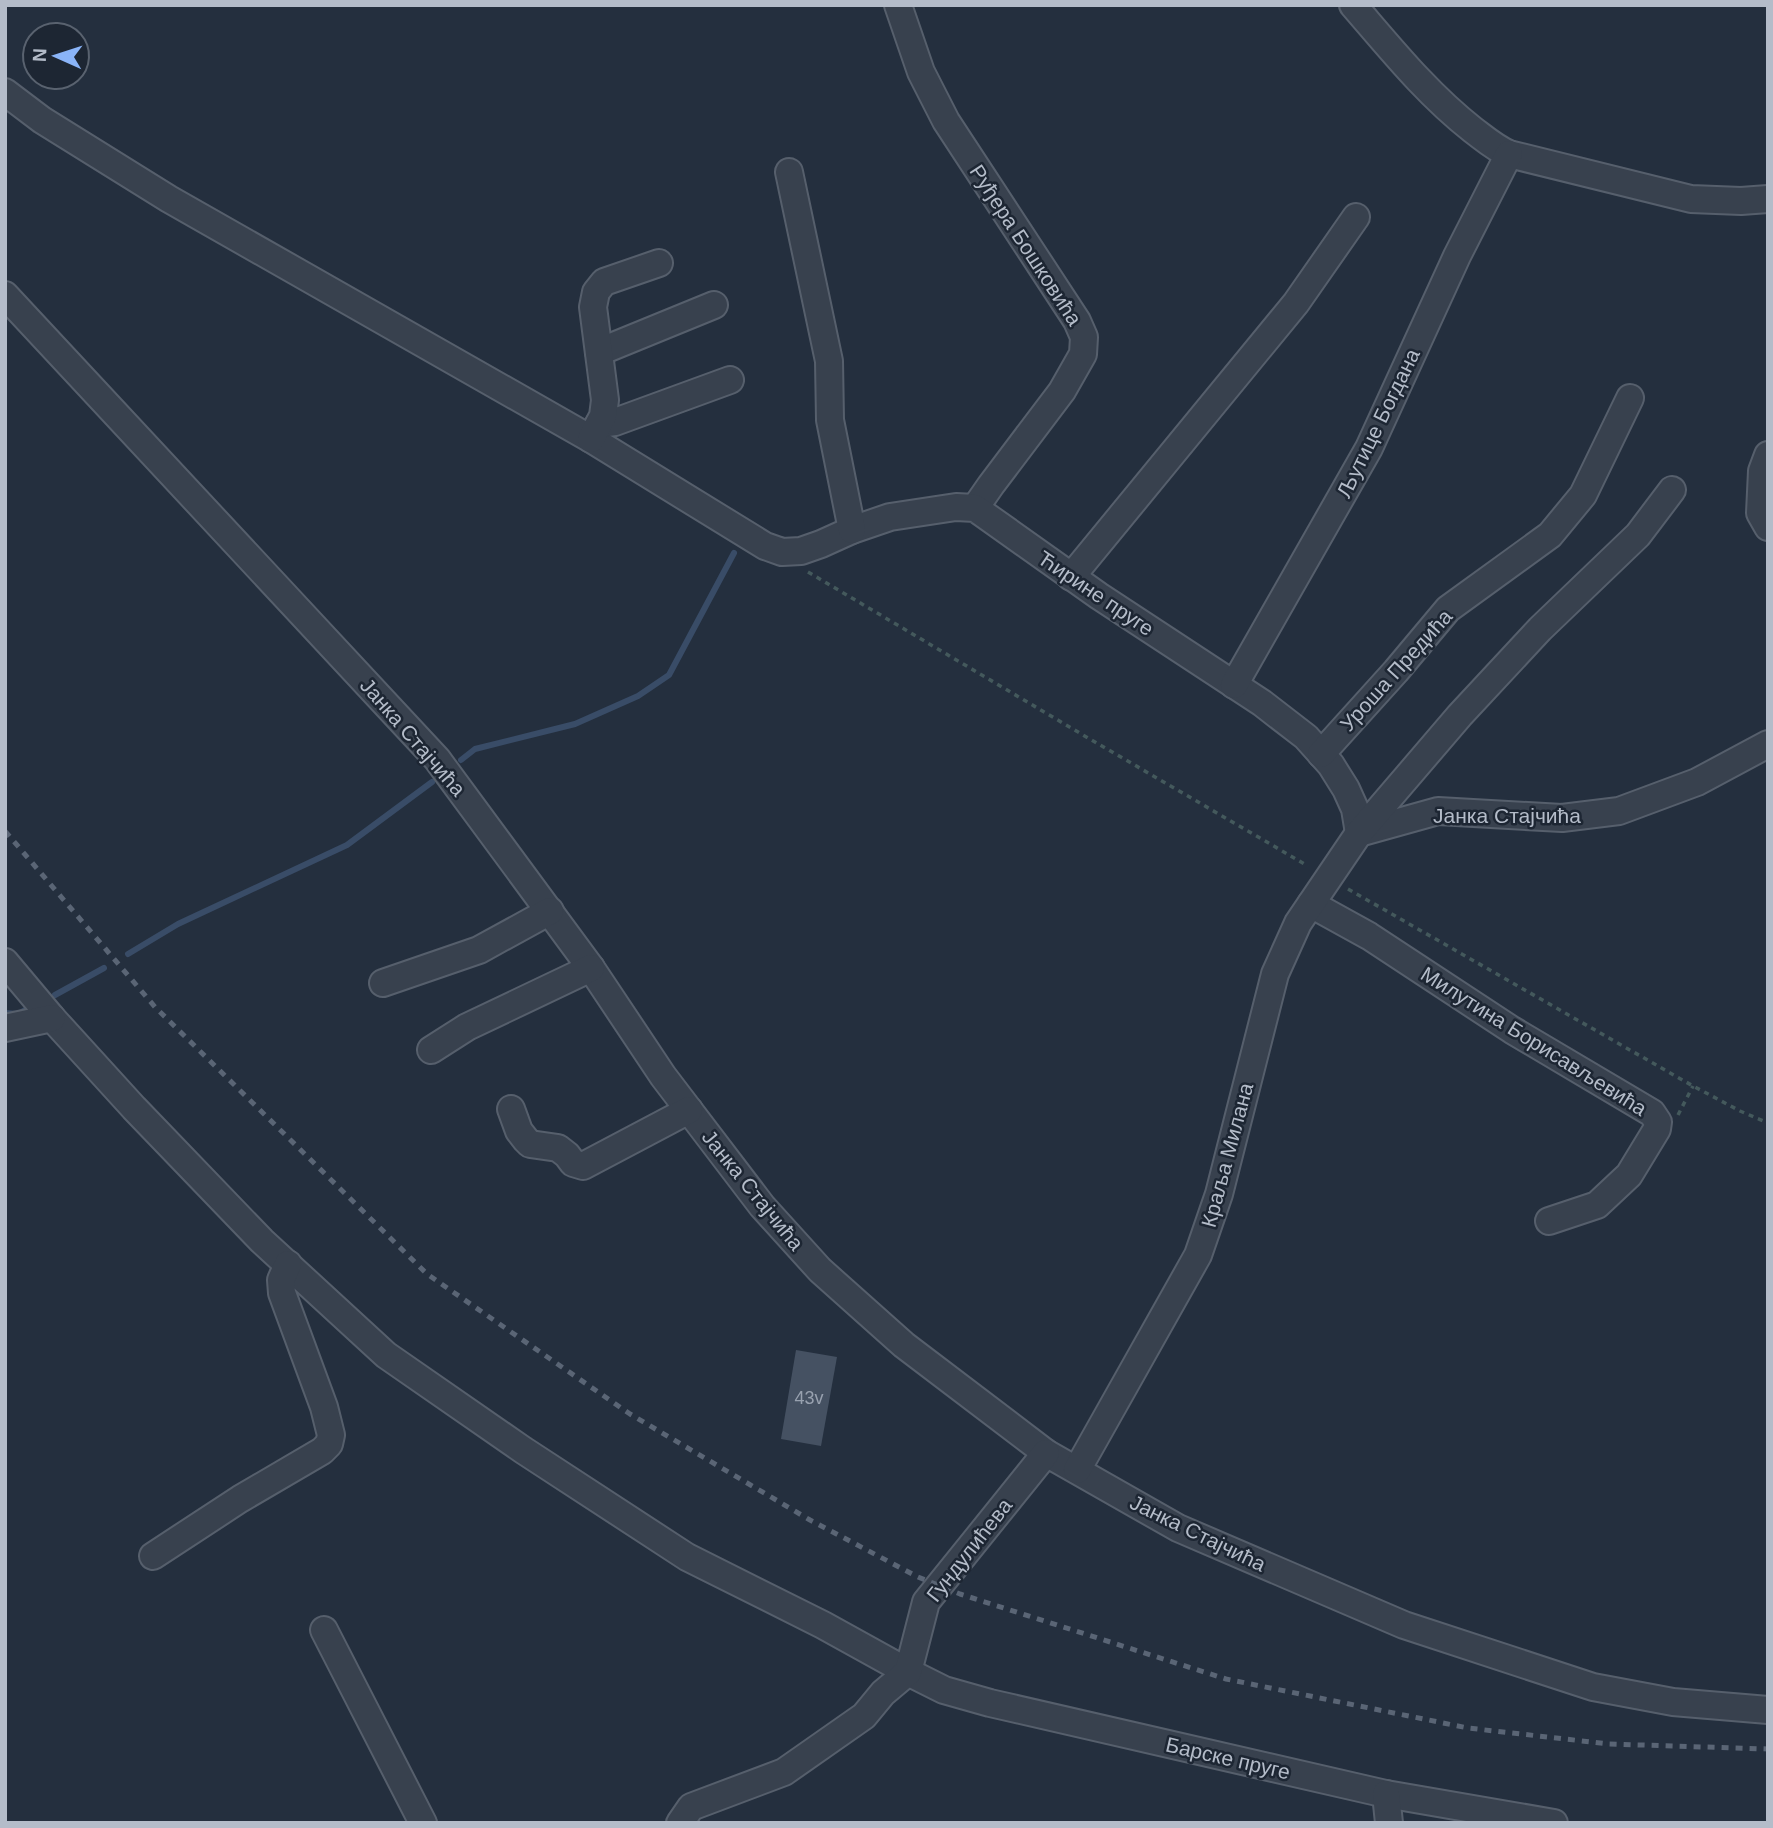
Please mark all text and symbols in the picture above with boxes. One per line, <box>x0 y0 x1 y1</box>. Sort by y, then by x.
north arrow <box>21 21 91 91</box>
text: N <box>29 48 50 63</box>
street label: Руђера Бошковића <box>966 160 1087 330</box>
street label: Љутице Богдана <box>1332 345 1424 501</box>
street label: Ћирине пруге <box>1034 546 1158 640</box>
street label: Уроша Предића <box>1335 604 1457 735</box>
street label: Јанка Стајчића <box>356 674 470 801</box>
street label: Јанка Стајчића <box>1433 804 1581 827</box>
street label: Милутина Борисављевића <box>1417 962 1651 1120</box>
street label: Краља Милана <box>1197 1080 1257 1230</box>
street label: Јанка Стајчића <box>698 1125 809 1255</box>
house number: 43v <box>794 1388 824 1408</box>
street label: Јанка Стајчића <box>1127 1490 1270 1576</box>
street label: Гундулићева <box>922 1494 1017 1606</box>
street label: Барске пруге <box>1164 1733 1292 1783</box>

